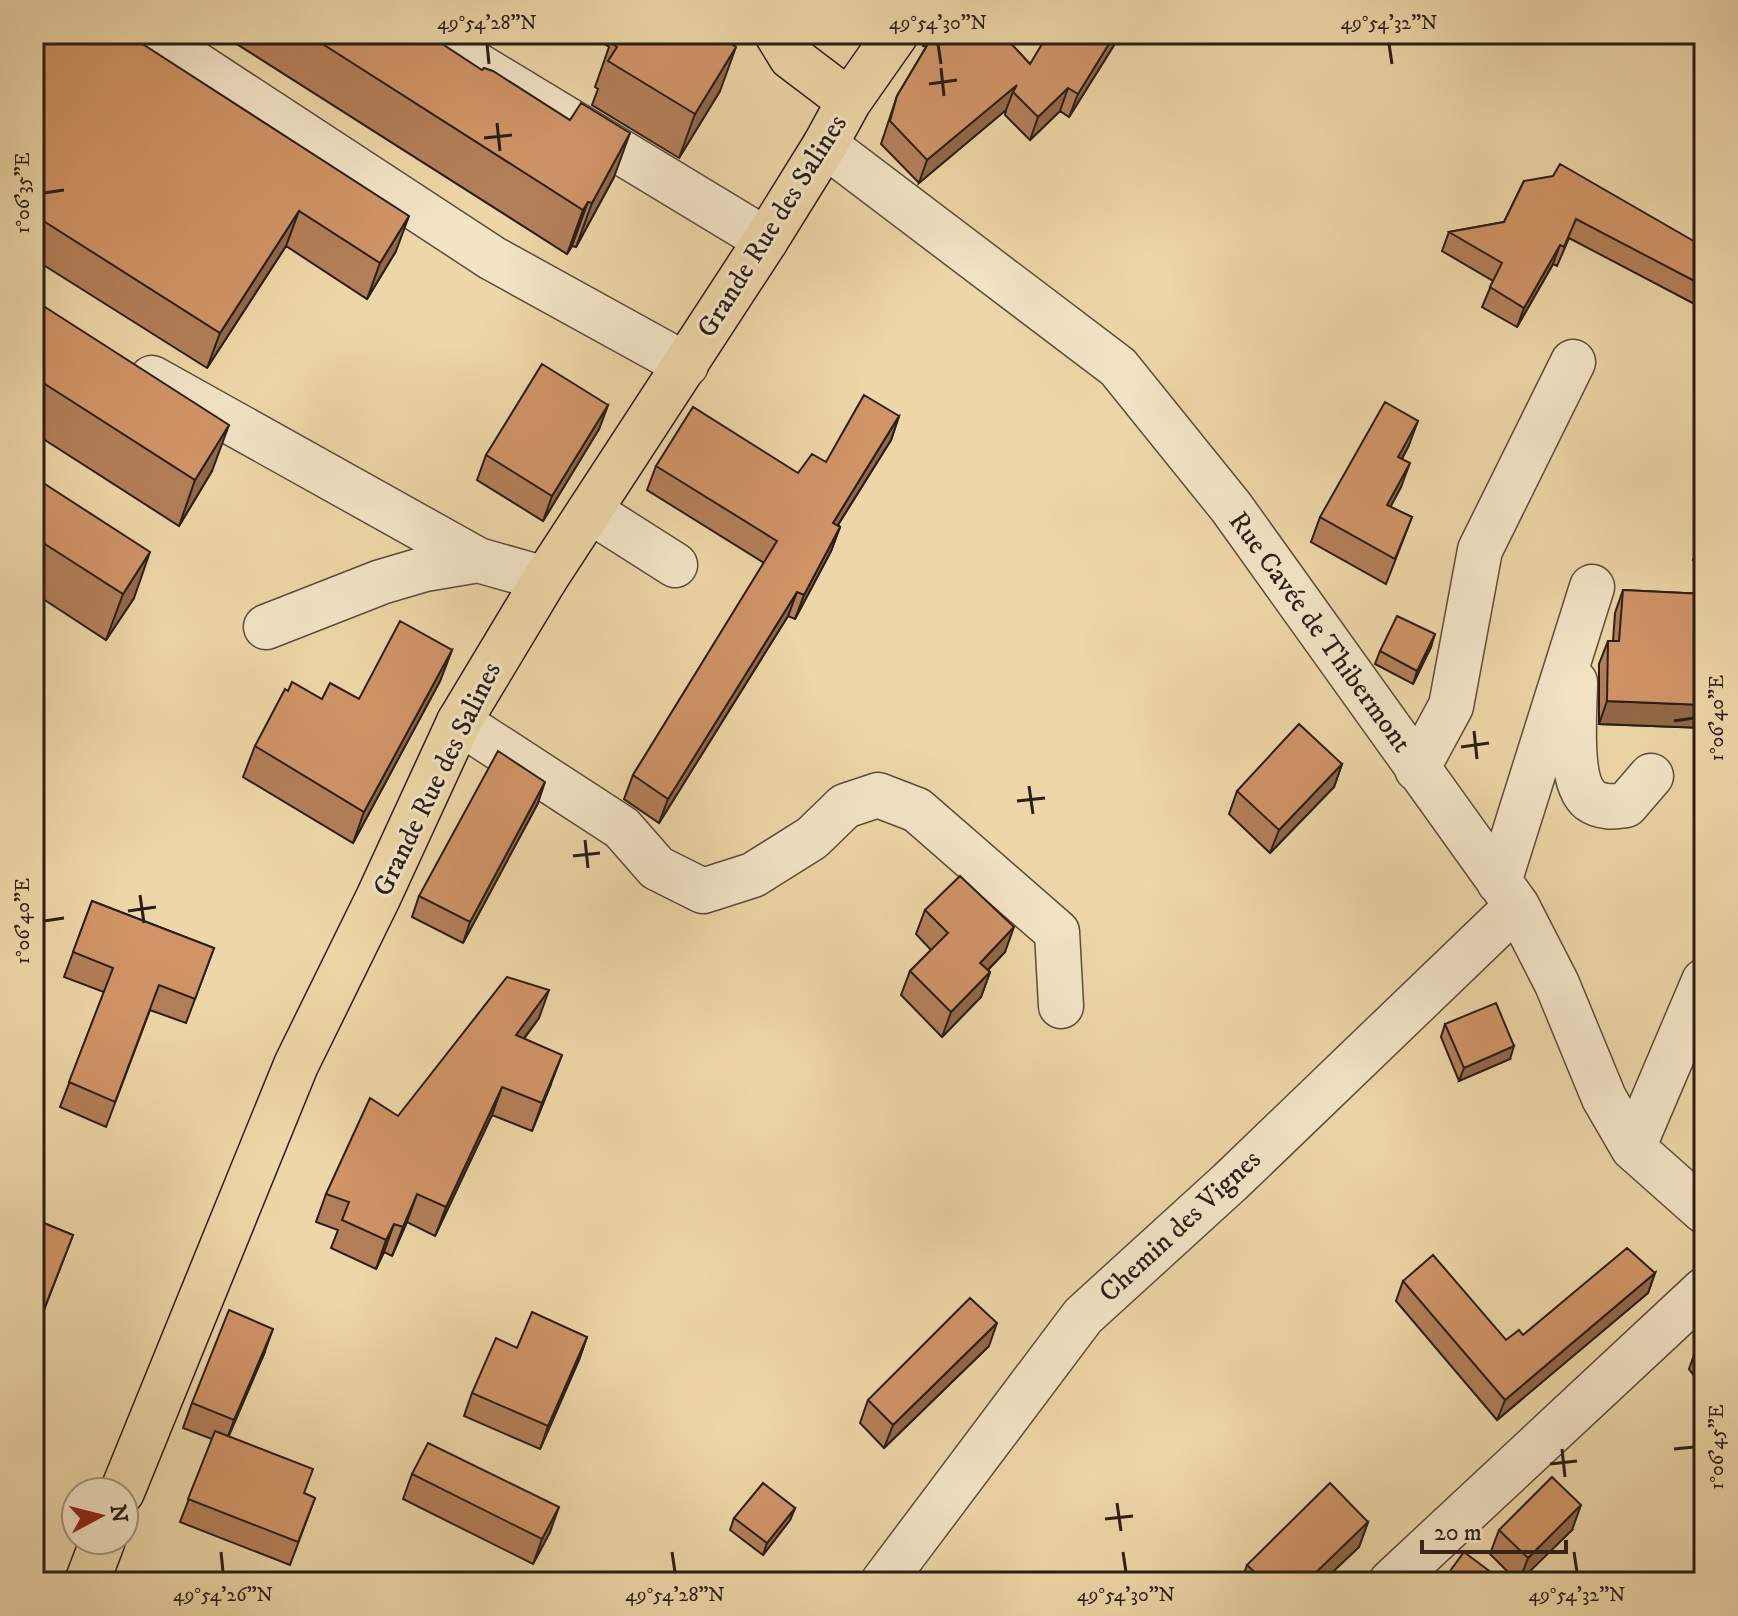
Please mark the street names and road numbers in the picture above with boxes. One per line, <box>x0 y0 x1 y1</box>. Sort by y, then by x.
street label: Grande Rue des Salines <box>689 108 855 344</box>
street label: Rue Cavée de Thibermont <box>1221 505 1419 759</box>
street label: Grande Rue des Salines <box>365 656 509 902</box>
street label: Chemin des Vignes <box>1092 1142 1268 1310</box>

